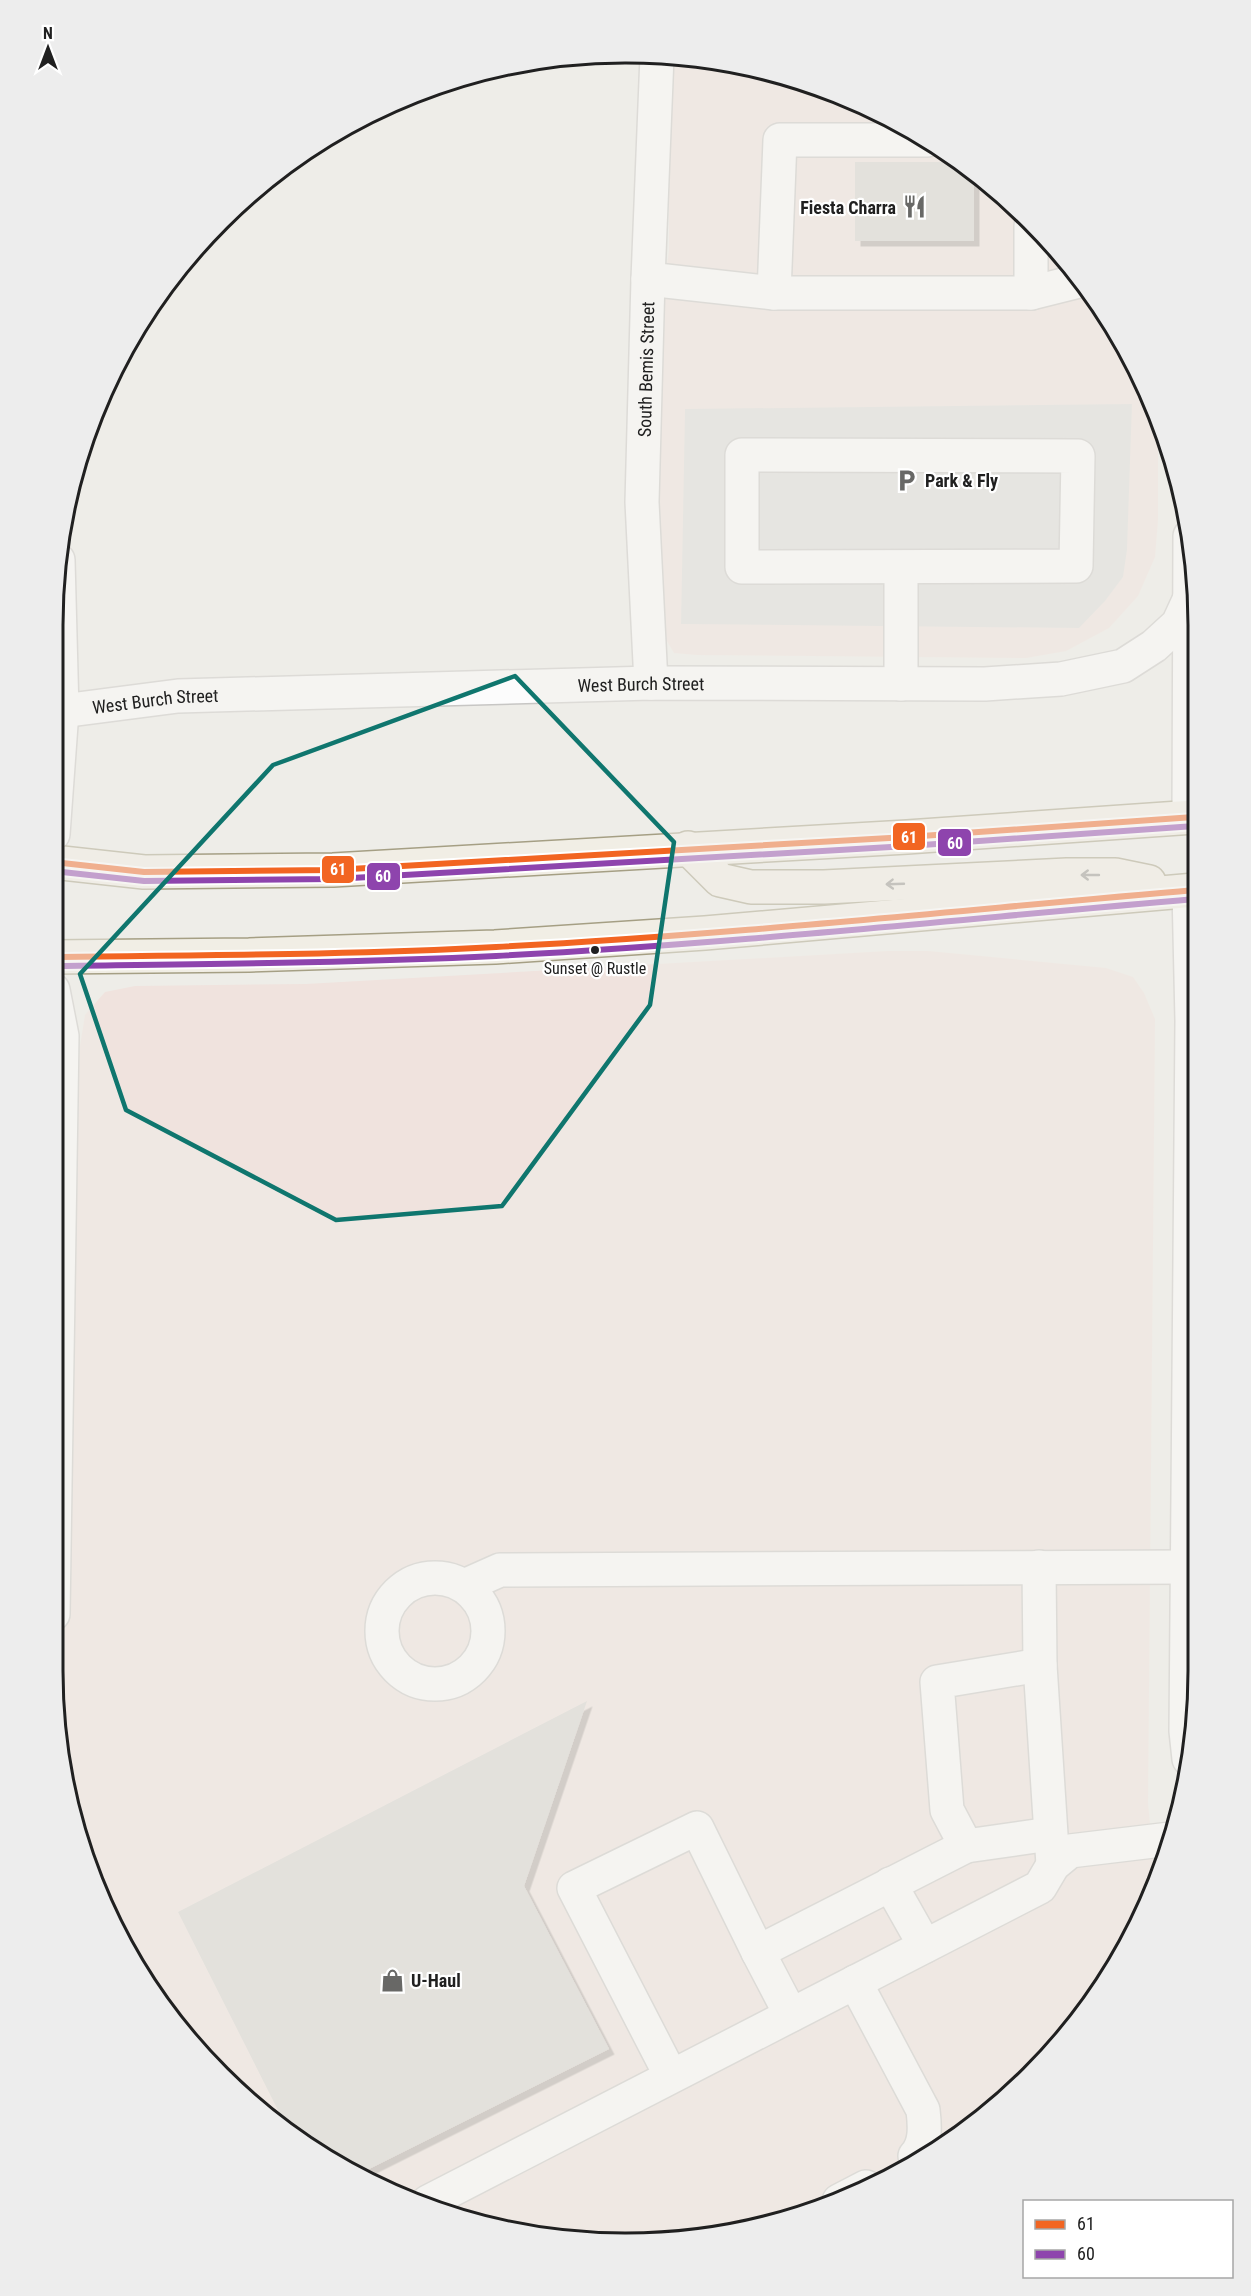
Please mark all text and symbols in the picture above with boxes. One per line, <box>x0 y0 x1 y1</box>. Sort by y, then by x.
north arrow <box>18 18 78 78</box>
text: N <box>43 24 53 43</box>
restaurant icon: Fiesta Charra <box>901 194 927 220</box>
place label: Fiesta Charra <box>800 197 896 218</box>
street label: South Bemis Street <box>633 301 658 437</box>
parking icon: Park & Fly <box>894 467 920 493</box>
place label: Park & Fly <box>925 470 998 491</box>
street label: West Burch Street <box>577 672 704 696</box>
street label: West Burch Street <box>91 684 219 717</box>
line badge: 61 <box>892 822 926 851</box>
text: 61 <box>901 828 917 847</box>
line badge: 60 <box>937 828 972 857</box>
text: 60 <box>947 834 963 853</box>
line badge: 61 <box>321 855 355 884</box>
text: 61 <box>330 860 346 879</box>
line badge: 60 <box>366 862 401 891</box>
text: 60 <box>375 867 391 886</box>
one-way arrow <box>1080 869 1100 881</box>
one-way arrow <box>886 878 906 890</box>
marker: Sunset @ Rustle <box>589 944 601 956</box>
place label: Sunset @ Rustle <box>544 959 646 978</box>
shop icon: U-Haul <box>380 1967 406 1993</box>
place label: U-Haul <box>411 1970 461 1991</box>
legend <box>1023 2200 1233 2278</box>
text: 61 <box>1077 2213 1095 2234</box>
text: 60 <box>1077 2243 1095 2264</box>

